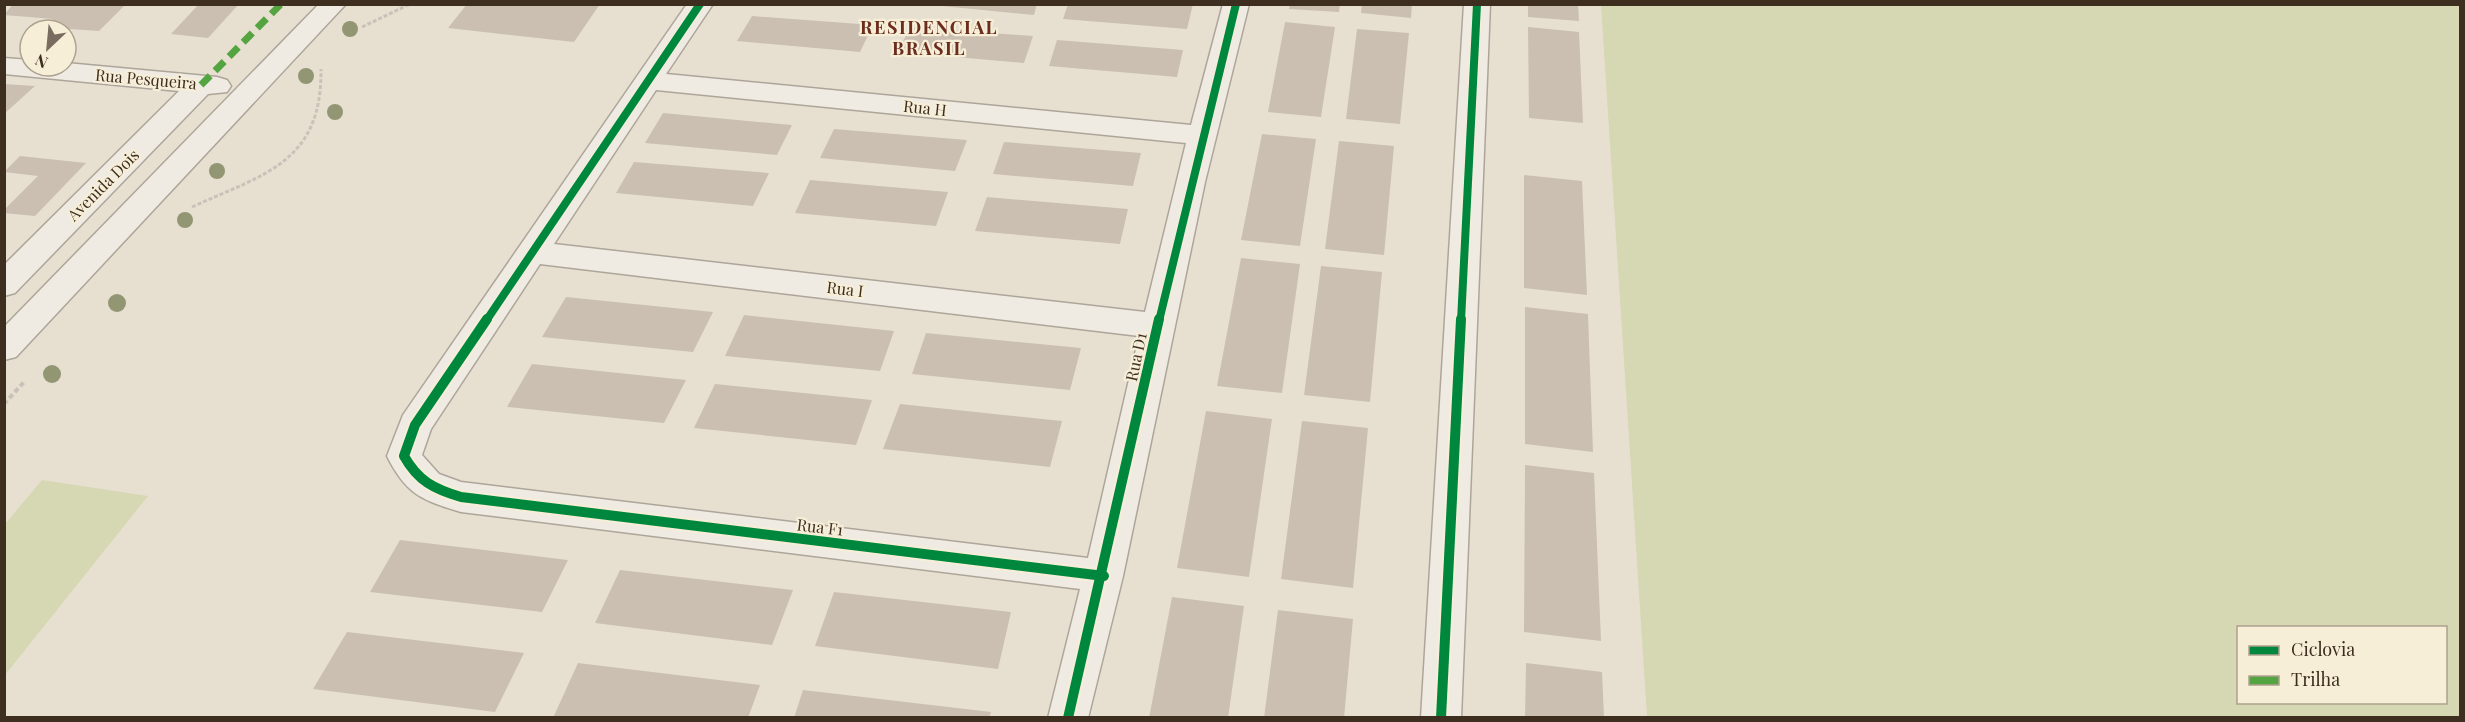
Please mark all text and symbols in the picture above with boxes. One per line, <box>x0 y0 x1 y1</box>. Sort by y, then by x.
district label: RESIDENCIAL BRASIL <box>860 15 998 60</box>
north arrow <box>18 18 78 78</box>
text: N <box>31 50 51 74</box>
street label: Rua Pesqueira <box>94 64 198 93</box>
street label: Rua H <box>902 95 948 120</box>
street label: Avenida Dois <box>62 144 143 226</box>
street label: Rua I <box>825 276 865 301</box>
street label: Rua D1 <box>1120 331 1151 383</box>
street label: Rua F1 <box>796 513 844 540</box>
legend <box>2237 626 2447 704</box>
text: Ciclovia <box>2291 637 2355 661</box>
text: Trilha <box>2291 667 2340 691</box>

